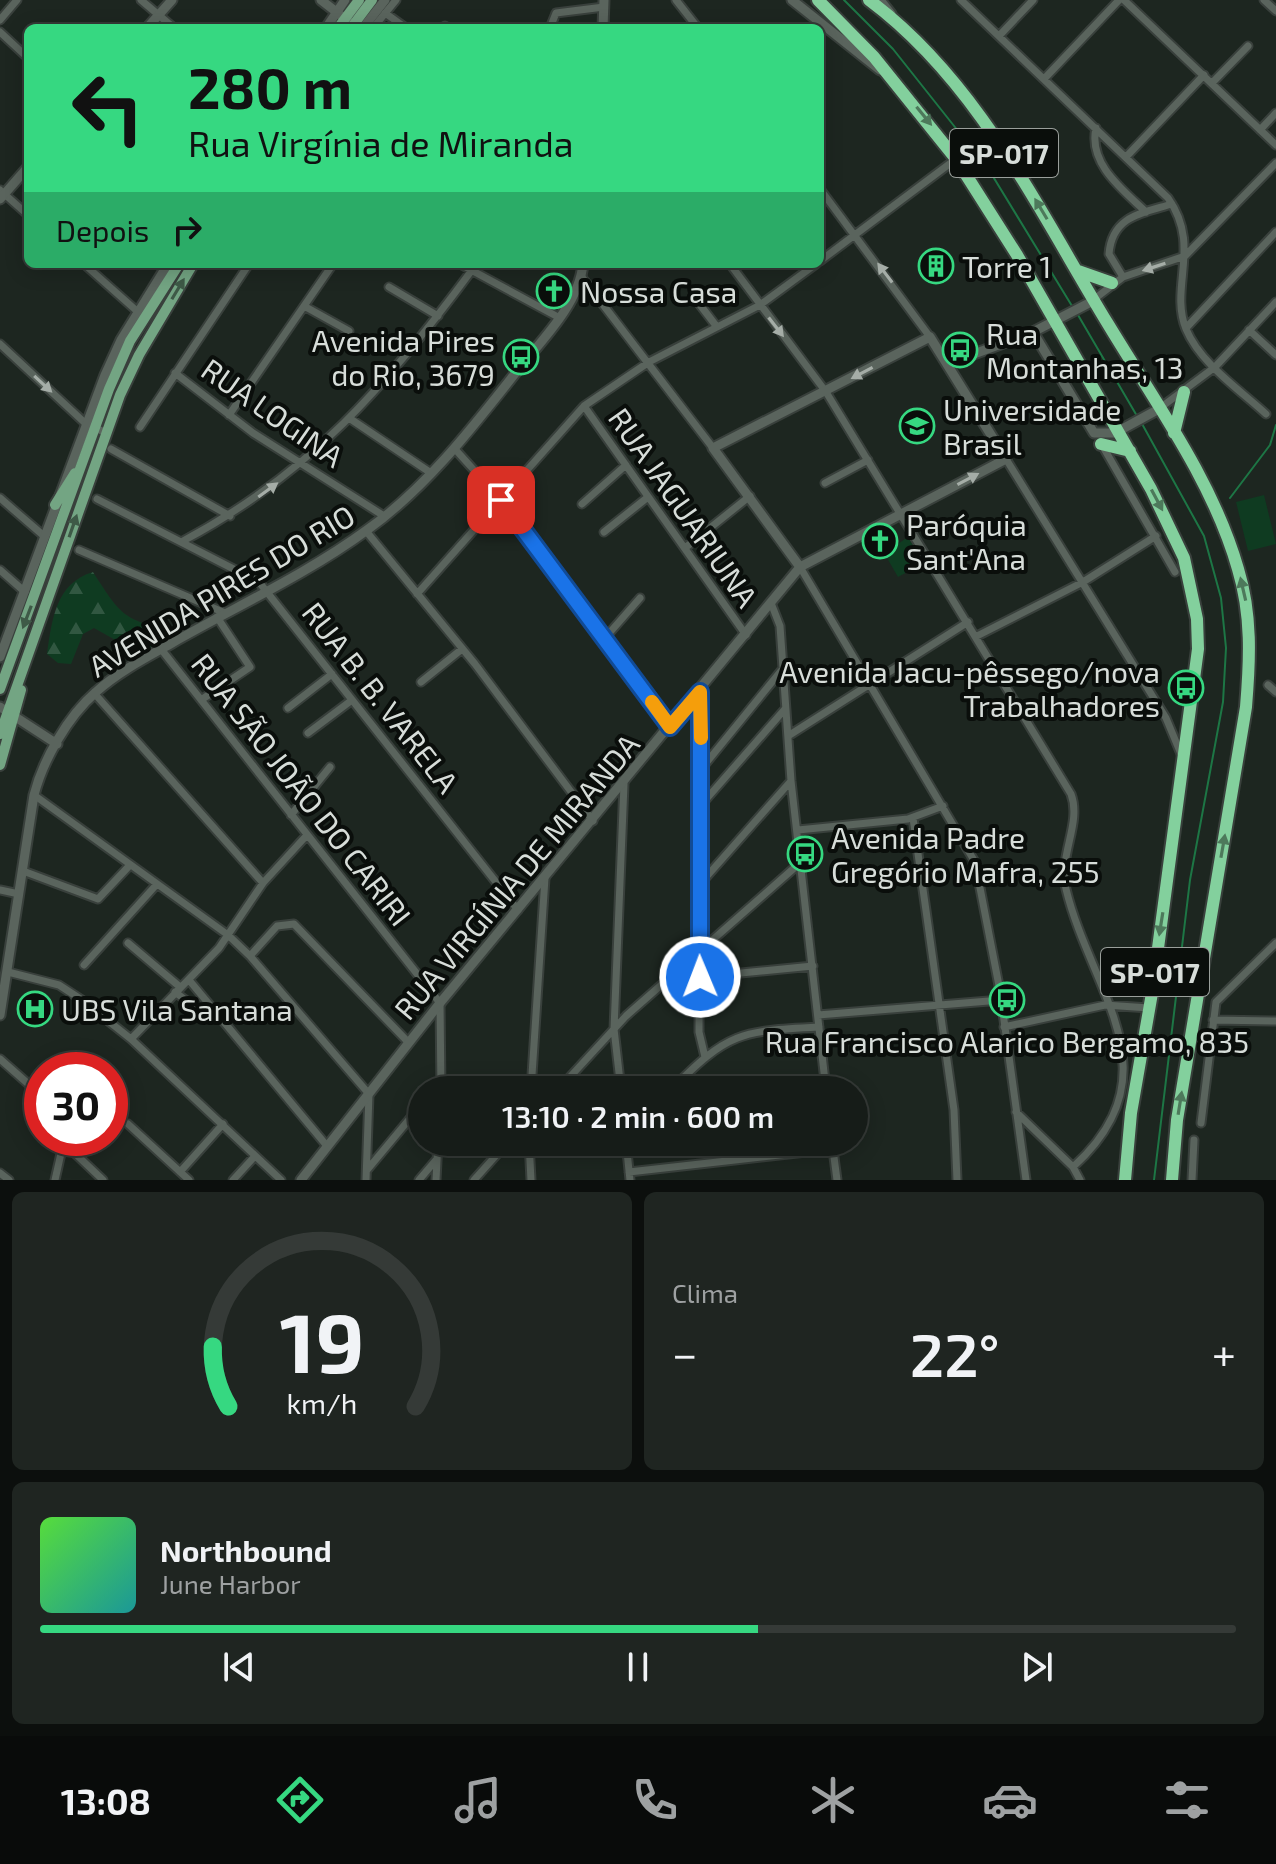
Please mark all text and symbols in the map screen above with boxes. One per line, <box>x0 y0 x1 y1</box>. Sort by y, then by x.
text: 280 m <box>188 53 352 120</box>
icon: left <box>56 56 160 160</box>
one-way arrow <box>916 106 933 127</box>
text: Rua Virgínia de Miranda <box>188 121 574 164</box>
road number: SP-017 <box>950 129 1058 177</box>
one-way arrow <box>1034 197 1048 220</box>
icon: right <box>165 208 209 252</box>
text: Depois <box>56 212 149 248</box>
building icon: Torre 1 <box>917 247 955 285</box>
place label: Torre 1 <box>962 248 1052 284</box>
one-way arrow <box>1142 261 1166 273</box>
one-way arrow <box>877 263 893 284</box>
church icon: Nossa Casa <box>535 272 573 310</box>
place label: Nossa Casa <box>580 273 737 309</box>
one-way arrow <box>171 278 185 300</box>
place label: Rua Montanhas, 13 <box>986 315 1183 385</box>
one-way arrow <box>768 317 784 337</box>
place label: Avenida Pires do Rio, 3679 <box>312 322 495 392</box>
bus stop icon: Rua Montanhas, 13 <box>941 331 979 369</box>
bus stop icon: Avenida Pires do Rio, 3679 <box>502 338 540 376</box>
street label: RUA LOGINA <box>195 350 351 474</box>
one-way arrow <box>850 367 873 380</box>
one-way arrow <box>33 374 52 392</box>
place label: Universidade Brasil <box>943 391 1121 461</box>
street label: RUA JAGUARIUNA <box>602 401 766 614</box>
school or university icon: Universidade Brasil <box>898 407 936 445</box>
pin <box>467 466 535 534</box>
one-way arrow <box>957 472 980 485</box>
icon: arrive <box>479 478 523 522</box>
one-way arrow <box>257 483 278 499</box>
one-way arrow <box>1149 489 1163 511</box>
street label: AVENIDA PIRES DO RIO <box>82 496 360 684</box>
place label: Paróquia Sant'Ana <box>906 506 1027 576</box>
one-way arrow <box>68 514 80 538</box>
church icon: Paróquia Sant'Ana <box>861 522 899 560</box>
one-way arrow <box>1236 576 1249 601</box>
street label: RUA B. B. VARELA <box>295 595 467 800</box>
one-way arrow <box>20 605 33 629</box>
street label: RUA SÃO JOÃO DO CARIRI <box>185 646 419 932</box>
place label: Avenida Jacu-pêssego/nova Trabalhadores <box>779 653 1160 723</box>
bus stop icon: Avenida Jacu-pêssego/nova Trabalhadores <box>1167 669 1205 707</box>
street label: RUA VIRGÍNIA DE MIRANDA <box>386 726 646 1026</box>
place label: Avenida Padre Gregório Mafra, 255 <box>831 819 1100 889</box>
one-way arrow <box>1217 833 1229 858</box>
bus stop icon: Avenida Padre Gregório Mafra, 255 <box>786 835 824 873</box>
one-way arrow <box>1154 912 1167 937</box>
position arrow <box>658 935 742 1019</box>
road number: SP-017 <box>1101 948 1209 996</box>
bus stop icon: Rua Francisco Alarico Bergamo, 835 <box>988 981 1026 1019</box>
hospital icon: UBS Vila Santana <box>16 990 54 1028</box>
place label: UBS Vila Santana <box>61 991 293 1027</box>
place label: Rua Francisco Alarico Bergamo, 835 <box>765 1023 1249 1059</box>
speed limit sign: 30 <box>24 1052 128 1156</box>
one-way arrow <box>1174 1090 1186 1115</box>
text: 13:10 · 2 min · 600 m <box>502 1098 774 1134</box>
text: Clima <box>672 1277 738 1308</box>
text: 19 <box>279 1290 365 1390</box>
text: 22° <box>910 1317 1000 1389</box>
text: − <box>672 1326 698 1379</box>
text: + <box>1212 1326 1236 1379</box>
text: km/h <box>287 1385 357 1420</box>
text: Northbound <box>160 1532 332 1568</box>
text: June Harbor <box>160 1568 301 1599</box>
icon: previous <box>217 1645 261 1689</box>
icon: pause <box>616 1645 660 1689</box>
icon: next <box>1015 1645 1059 1689</box>
icon: directions <box>272 1772 328 1828</box>
icon: music <box>450 1772 506 1828</box>
icon: phone <box>627 1772 683 1828</box>
icon: climate <box>805 1772 861 1828</box>
icon: car <box>982 1772 1038 1828</box>
icon: filters <box>1159 1772 1215 1828</box>
text: 13:08 <box>61 1779 151 1822</box>

